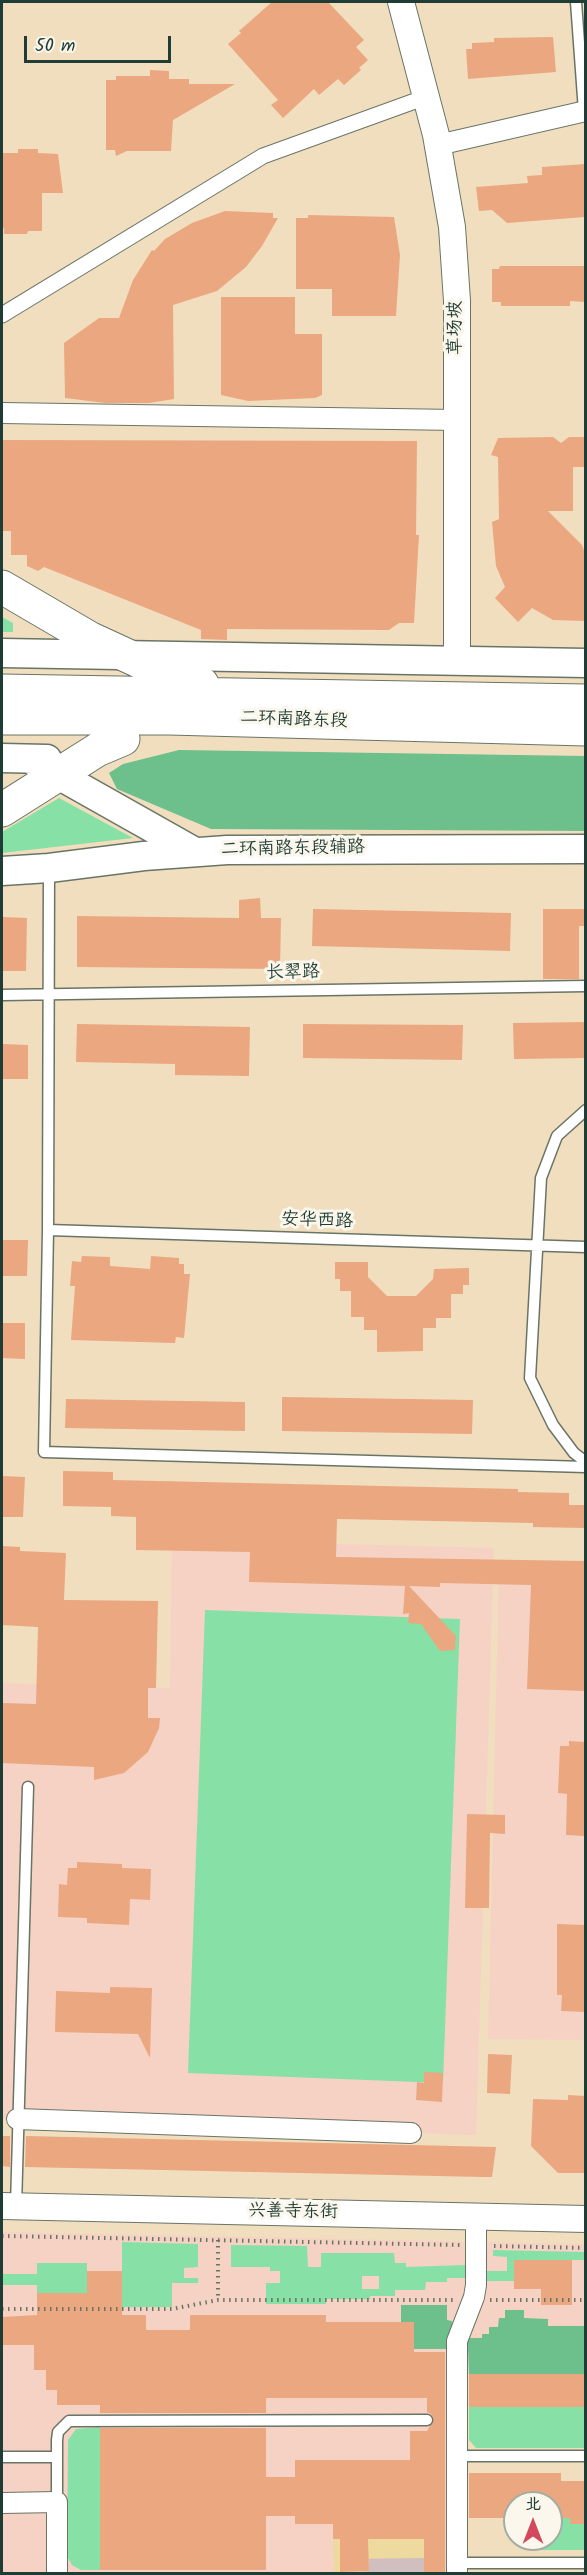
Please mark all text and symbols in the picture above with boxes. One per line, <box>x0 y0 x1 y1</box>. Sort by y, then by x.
scale bar <box>27 24 174 62</box>
text: 50 m <box>35 32 75 61</box>
street label: 草场坡 <box>446 301 468 355</box>
street label: 二环南路东段 <box>240 708 348 734</box>
street label: 二环南路东段辅路 <box>221 838 365 862</box>
street label: 长翠路 <box>266 963 320 985</box>
street label: 安华西路 <box>281 1210 353 1234</box>
street label: 兴善寺东街 <box>248 2201 338 2225</box>
north arrow <box>503 2491 563 2551</box>
text: 北 <box>525 2492 541 2517</box>

